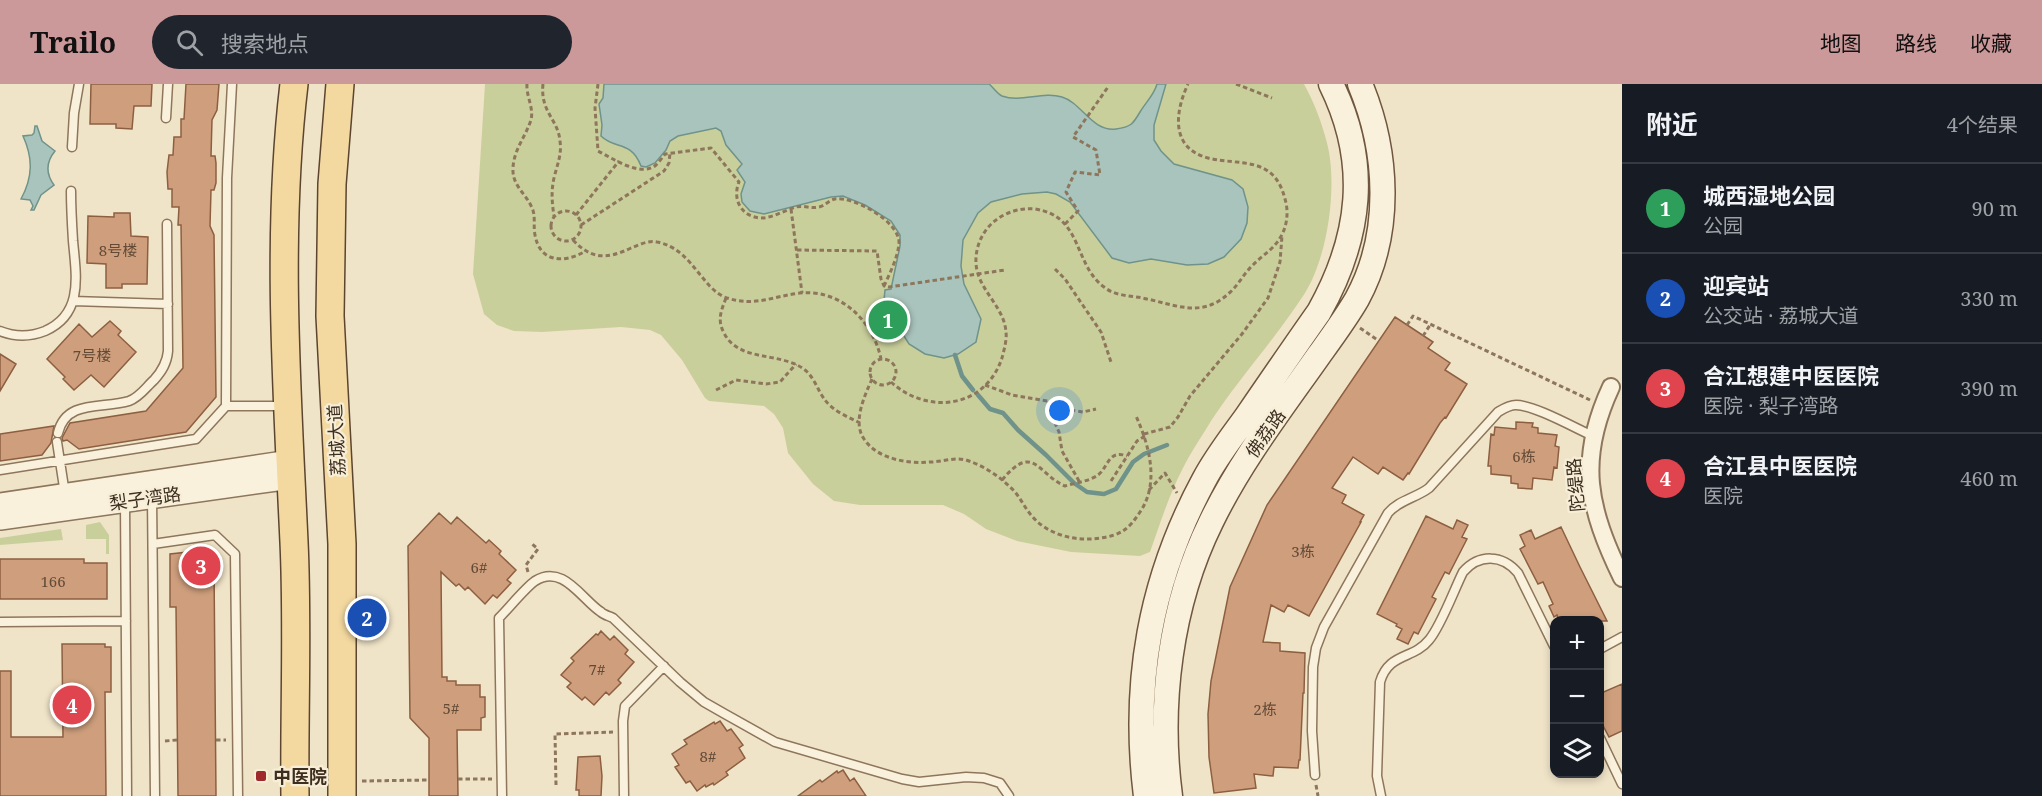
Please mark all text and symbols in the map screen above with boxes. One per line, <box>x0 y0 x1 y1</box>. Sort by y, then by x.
search box <box>152 15 572 69</box>
text: Trailo <box>30 23 116 61</box>
icon: search <box>173 26 206 59</box>
text: 搜索地点 <box>221 28 309 58</box>
text: 地图 <box>1820 29 1862 57</box>
text: 路线 <box>1895 29 1937 57</box>
text: 收藏 <box>1970 29 2012 57</box>
text: 附近 <box>1646 106 1698 142</box>
text: 4个结果 <box>1947 111 2018 138</box>
text: 城西湿地公园 <box>1703 180 1835 210</box>
text: 1 <box>1660 195 1671 222</box>
text: 90 m <box>1972 195 2018 222</box>
text: 公园 <box>1703 212 1743 239</box>
house number: 8号楼 <box>99 240 137 260</box>
text: 迎宾站 <box>1703 270 1769 300</box>
text: 2 <box>1660 285 1671 312</box>
text: 330 m <box>1960 285 2018 312</box>
pin: 1 <box>868 298 908 342</box>
text: 公交站 · 荔城大道 <box>1703 302 1858 329</box>
house number: 7号楼 <box>73 345 111 365</box>
text: 合江想建中医医院 <box>1703 360 1879 390</box>
text: 3 <box>1660 375 1671 402</box>
text: 390 m <box>1960 375 2018 402</box>
text: 医院 · 梨子湾路 <box>1703 392 1838 419</box>
your location <box>1045 396 1074 425</box>
street label: 荔城大道 <box>322 403 350 477</box>
street label: 佛荔路 <box>1240 404 1290 462</box>
house number: 6栋 <box>1512 446 1536 466</box>
text: 合江县中医医院 <box>1703 450 1857 480</box>
street label: 陀缇路 <box>1561 457 1589 513</box>
text: 4 <box>1660 465 1671 492</box>
text: 460 m <box>1960 465 2018 492</box>
street label: 梨子湾路 <box>108 481 182 515</box>
text: 医院 <box>1703 482 1743 509</box>
house number: 3栋 <box>1291 541 1315 561</box>
pin: 3 <box>182 544 220 588</box>
house number: 6# <box>471 557 488 577</box>
house number: 166 <box>40 571 66 591</box>
pin: 2 <box>348 596 386 640</box>
map controls <box>1550 616 1604 778</box>
button: + <box>1550 616 1604 670</box>
house number: 7# <box>589 659 606 679</box>
button: − <box>1550 670 1604 724</box>
pin: 4 <box>52 682 92 728</box>
house number: 5# <box>443 698 460 718</box>
house number: 2栋 <box>1253 699 1277 719</box>
button: layers <box>1550 724 1604 778</box>
house number: 8# <box>700 746 717 766</box>
place label: 中医院 <box>273 764 327 788</box>
marker: 中医院 <box>254 769 268 783</box>

